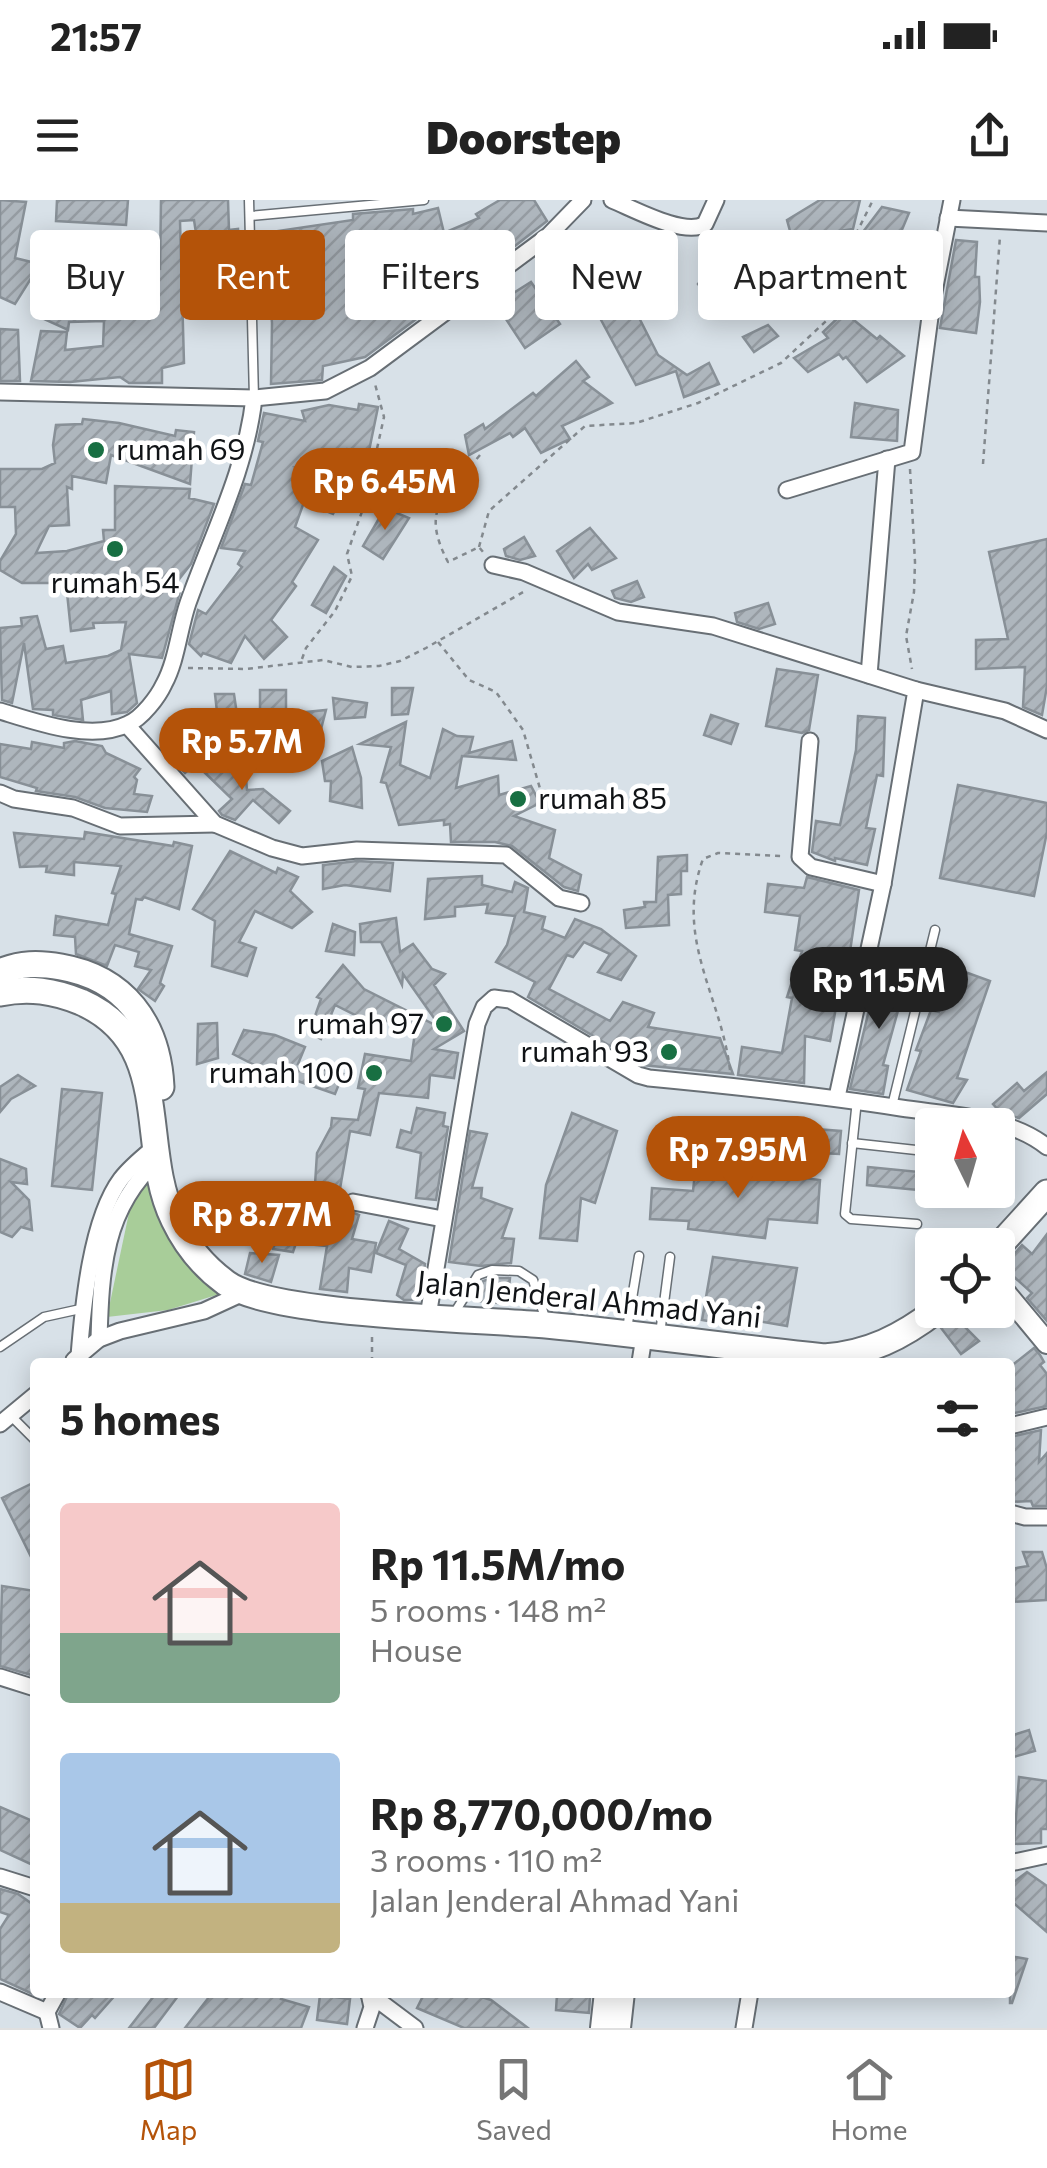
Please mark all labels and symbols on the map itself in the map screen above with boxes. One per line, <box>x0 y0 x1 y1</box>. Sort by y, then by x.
place label: rumah 69 <box>116 429 246 466</box>
marker: rumah 69 <box>85 439 107 461</box>
pin: Rp 6.45M <box>282 448 488 533</box>
marker: rumah 54 <box>104 538 126 560</box>
place label: rumah 54 <box>51 562 179 599</box>
pin: Rp 5.7M <box>150 708 334 793</box>
place label: rumah 85 <box>538 778 667 815</box>
marker: rumah 85 <box>507 788 529 810</box>
pin: Rp 11.5M <box>776 947 982 1032</box>
place label: rumah 97 <box>297 1003 424 1040</box>
marker: rumah 97 <box>433 1013 455 1035</box>
place label: rumah 93 <box>520 1031 649 1068</box>
marker: rumah 93 <box>658 1041 680 1063</box>
place label: rumah 100 <box>208 1052 354 1089</box>
marker: rumah 100 <box>363 1062 385 1084</box>
north arrow <box>915 1108 1015 1208</box>
pin: Rp 7.95M <box>635 1116 841 1201</box>
pin: Rp 8.77M <box>159 1181 365 1266</box>
street label: Jalan Jenderal Ahmad Yani <box>415 1261 763 1334</box>

